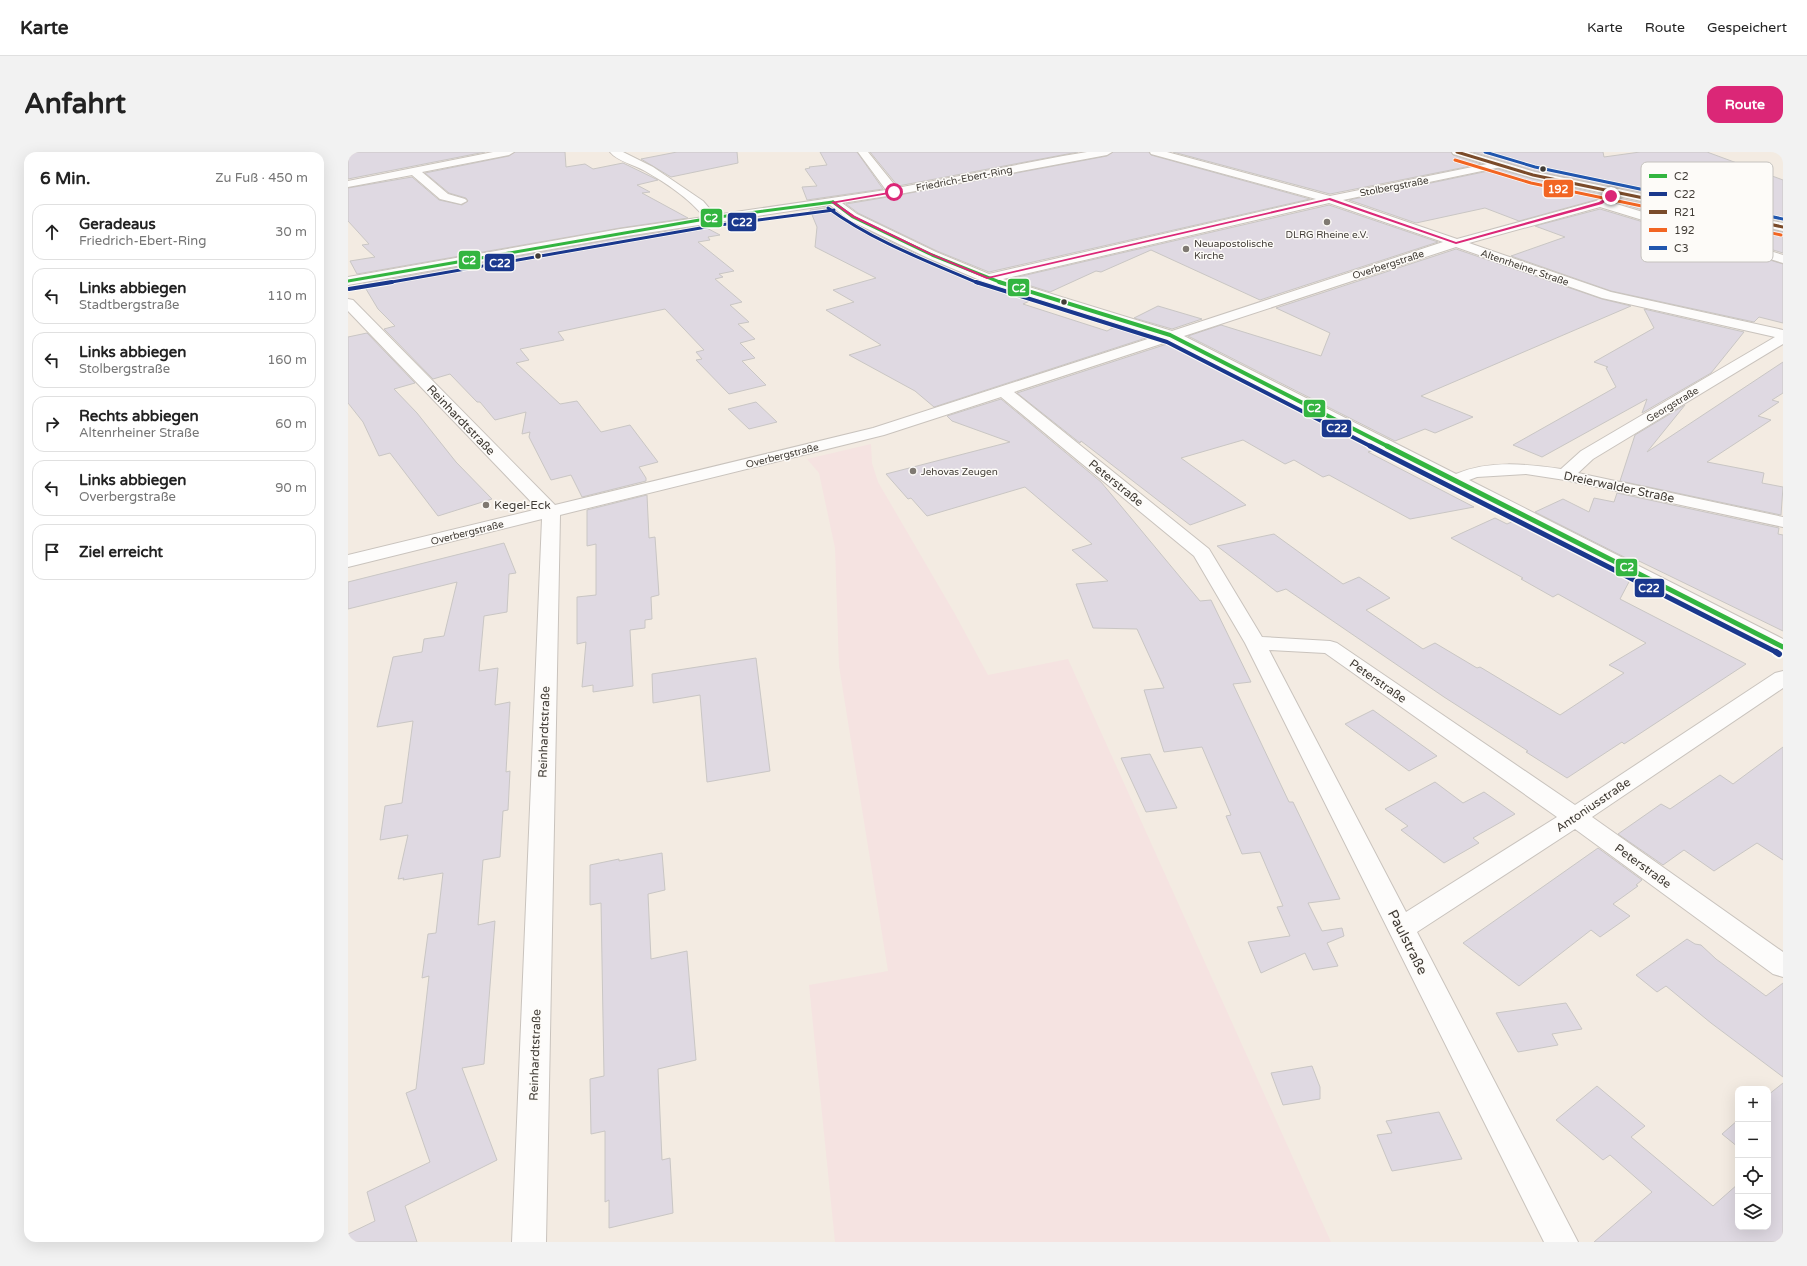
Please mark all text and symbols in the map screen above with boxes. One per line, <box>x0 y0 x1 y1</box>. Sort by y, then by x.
text: Karte <box>20 17 69 39</box>
text: Karte <box>1587 19 1623 36</box>
text: Route <box>1645 19 1685 36</box>
text: Gespeichert <box>1707 19 1787 36</box>
button: Route <box>1707 86 1783 123</box>
text: Anfahrt <box>24 87 126 121</box>
legend <box>1641 162 1773 262</box>
street label: Friedrich-Ebert-Ring <box>915 164 1013 194</box>
unlabelled marker <box>1538 164 1548 174</box>
text: 6 Min. <box>40 168 90 189</box>
text: Zu Fuß · 450 m <box>215 170 308 186</box>
text: C2 <box>1674 170 1689 183</box>
street label: Stolbergstraße <box>1359 174 1430 200</box>
line badge: 192 <box>1543 179 1574 198</box>
route start <box>885 183 903 201</box>
text: 192 <box>1548 183 1568 196</box>
route end <box>1602 187 1620 205</box>
text: C22 <box>1674 188 1696 201</box>
text: R21 <box>1674 206 1696 219</box>
line badge: C2 <box>700 208 723 228</box>
text: C2 <box>704 212 718 225</box>
line badge: C22 <box>727 212 757 232</box>
text: Geradeaus <box>79 215 156 233</box>
text: C22 <box>731 216 753 229</box>
marker: DLRG Rheine e.V. <box>1322 217 1332 227</box>
icon: ahead <box>41 221 63 243</box>
text: 30 m <box>275 224 307 240</box>
text: 192 <box>1674 224 1695 237</box>
place label: DLRG Rheine e.V. <box>1286 229 1368 241</box>
text: Friedrich-Ebert-Ring <box>79 233 206 249</box>
place label: Neuapostolische Kirche <box>1194 238 1273 262</box>
text: C3 <box>1674 242 1689 255</box>
marker: Neuapostolische Kirche <box>1181 244 1191 254</box>
street label: Altenrheiner Straße <box>1479 247 1571 289</box>
street label: Overbergstraße <box>1351 248 1426 282</box>
line badge: C2 <box>458 250 481 270</box>
unlabelled marker <box>533 251 543 261</box>
line badge: C22 <box>484 253 515 272</box>
text: C2 <box>462 254 476 267</box>
text: C22 <box>489 257 511 270</box>
line badge: C2 <box>1007 278 1030 297</box>
text: Links abbiegen <box>79 279 186 297</box>
text: C2 <box>1012 282 1026 295</box>
icon: left <box>41 285 63 307</box>
text: 110 m <box>267 288 307 304</box>
text: Stadtbergstraße <box>79 297 179 313</box>
unlabelled marker <box>1059 297 1069 307</box>
text: Links abbiegen <box>79 343 186 361</box>
icon: left <box>41 349 63 371</box>
text: 160 m <box>267 352 307 368</box>
text: Stolbergstraße <box>79 361 170 377</box>
street label: Reinhardtstraße <box>424 382 498 458</box>
street label: Georgstraße <box>1644 384 1701 425</box>
line badge: C2 <box>1303 399 1326 418</box>
text: C2 <box>1307 402 1321 415</box>
text: Rechts abbiegen <box>79 407 199 425</box>
icon: right <box>41 413 63 435</box>
text: 60 m <box>275 416 307 432</box>
line badge: C22 <box>1321 419 1352 438</box>
text: C22 <box>1326 422 1348 435</box>
text: Altenrheiner Straße <box>79 425 199 441</box>
street label: Overbergstraße <box>745 441 820 471</box>
street label: Peterstraße <box>1086 457 1146 509</box>
marker: Jehovas Zeugen <box>908 466 918 476</box>
place label: Jehovas Zeugen <box>921 466 998 478</box>
street label: Dreierwalder Straße <box>1562 468 1676 506</box>
text: Links abbiegen <box>79 471 186 489</box>
icon: left <box>41 477 63 499</box>
text: 90 m <box>275 480 307 496</box>
text: Overbergstraße <box>79 489 176 505</box>
place label: Kegel-Eck <box>494 498 551 512</box>
marker: Kegel-Eck <box>481 500 491 510</box>
street label: Overbergstraße <box>430 518 505 548</box>
icon: arrive <box>41 541 63 563</box>
text: Ziel erreicht <box>79 543 163 561</box>
line badge: C2 <box>1615 558 1638 577</box>
text: C2 <box>1620 561 1634 574</box>
line badge: C22 <box>1634 578 1665 598</box>
text: C22 <box>1638 582 1660 595</box>
street label: Peterstraße <box>1347 656 1409 706</box>
street label: Reinhardtstraße <box>535 686 553 778</box>
street label: Antoniusstraße <box>1553 775 1633 835</box>
street label: Peterstraße <box>1612 841 1674 891</box>
street label: Paulstraße <box>1384 907 1431 978</box>
street label: Reinhardtstraße <box>526 1009 544 1101</box>
map controls <box>1735 1086 1771 1230</box>
button: + <box>1735 1086 1771 1122</box>
button: − <box>1735 1122 1771 1158</box>
button: locate <box>1735 1158 1771 1194</box>
button: layers <box>1735 1194 1771 1230</box>

